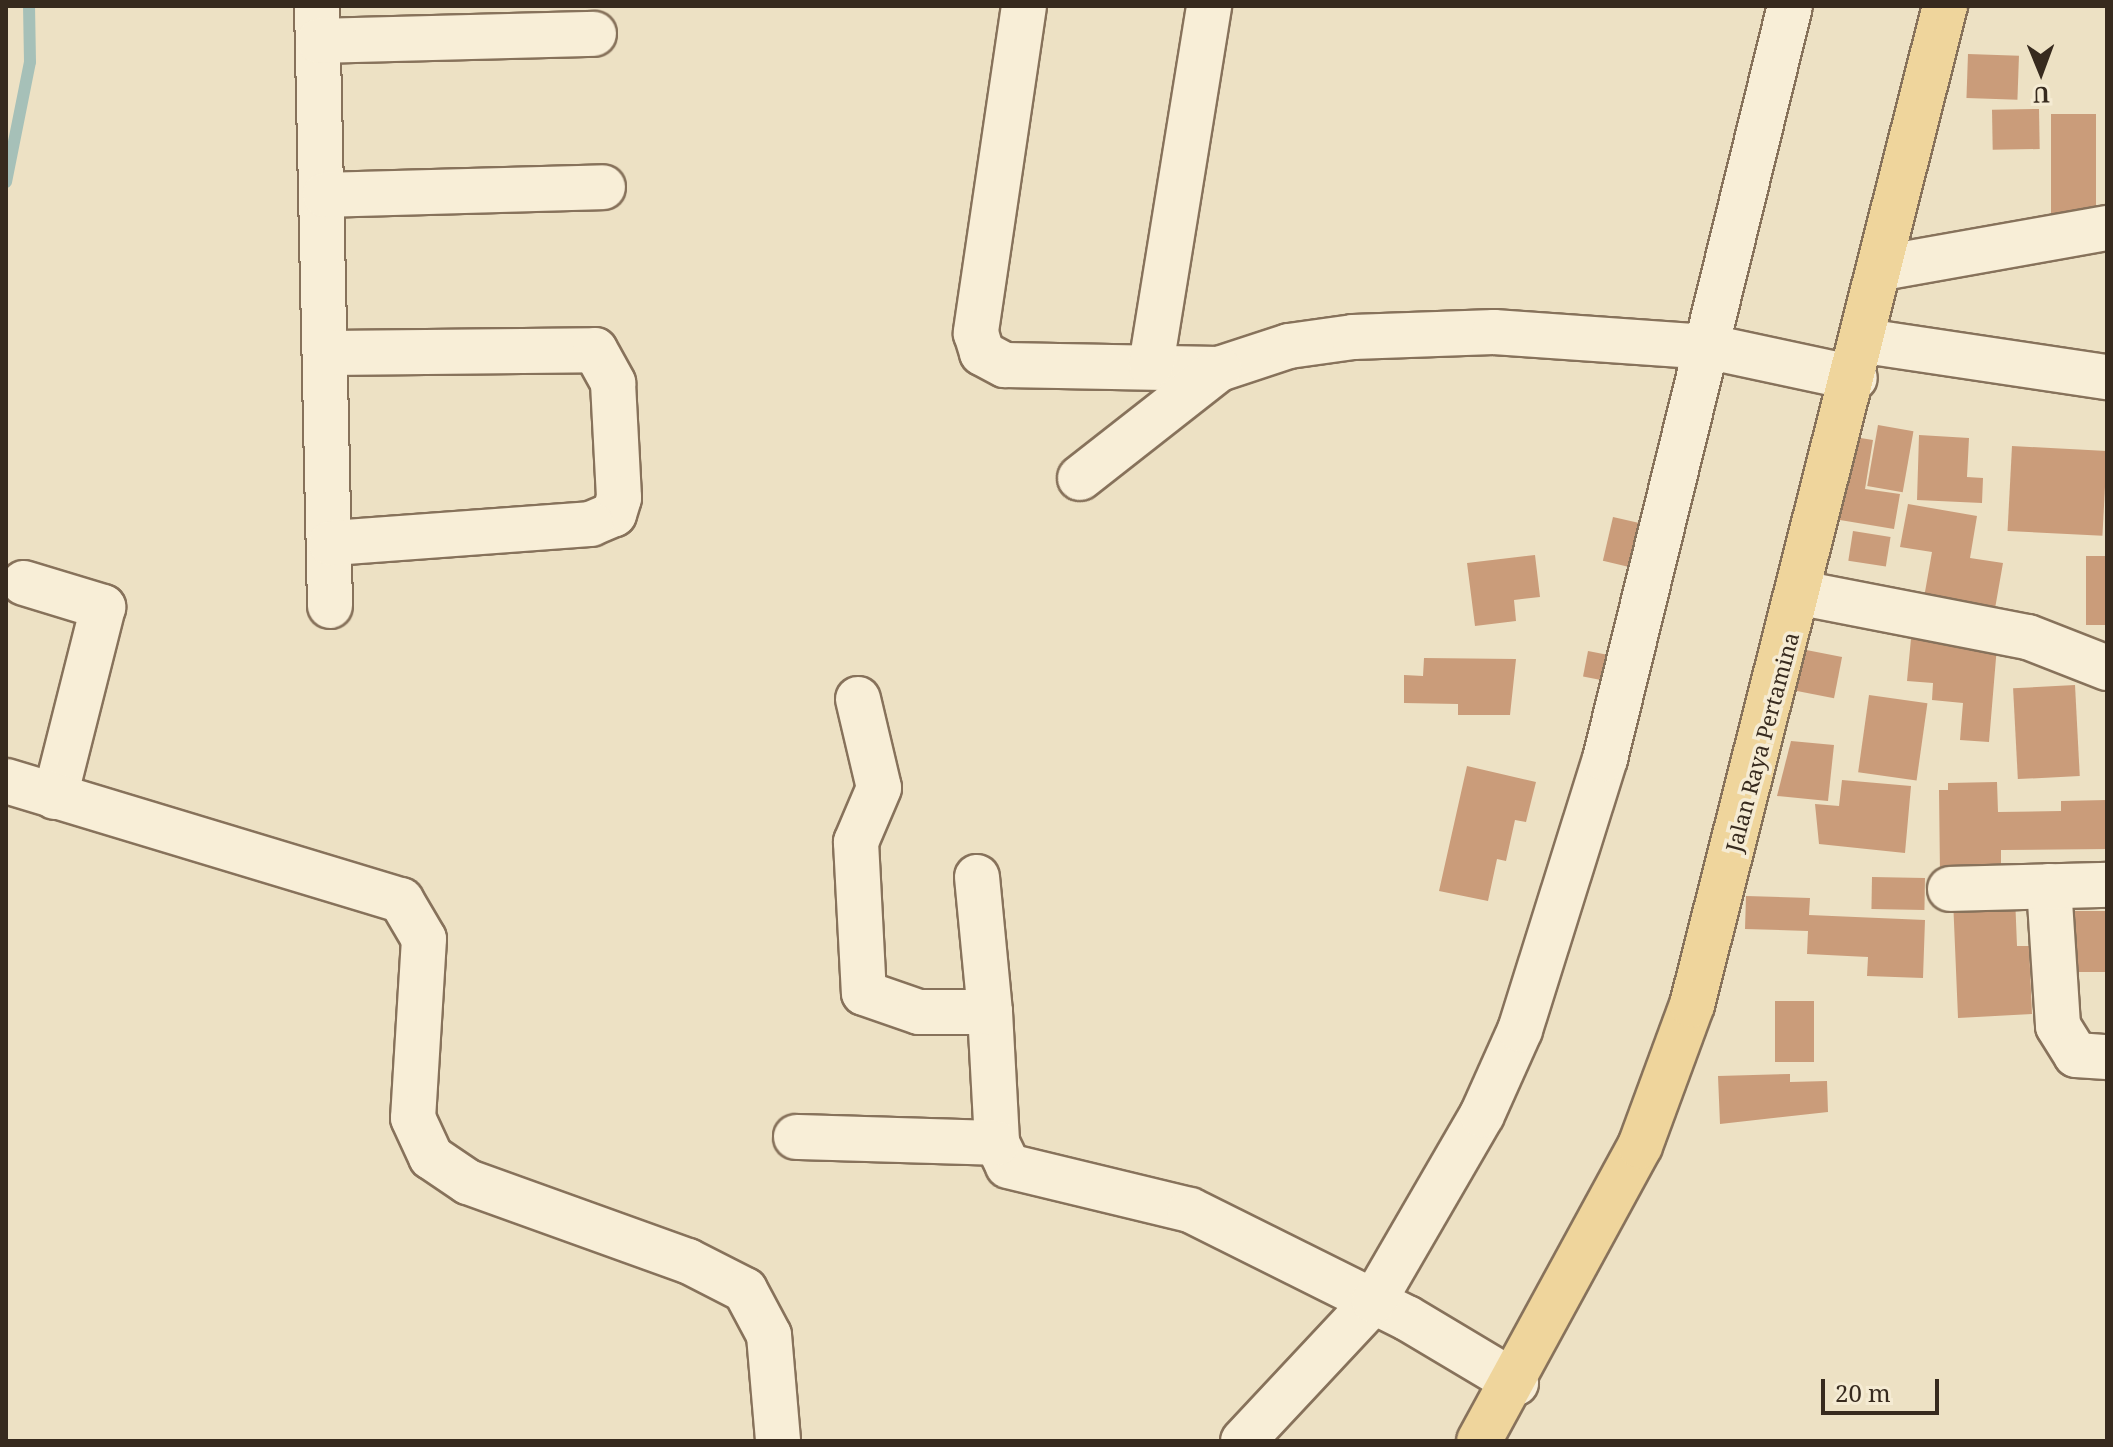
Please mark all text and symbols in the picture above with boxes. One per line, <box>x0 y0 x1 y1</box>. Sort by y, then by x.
north arrow <box>2001 32 2081 112</box>
text: U <box>2033 81 2050 111</box>
street label: Jalan Raya Pertamina <box>1720 629 1804 855</box>
scale bar <box>1825 1363 1943 1413</box>
text: 20 m <box>1835 1376 1891 1409</box>

